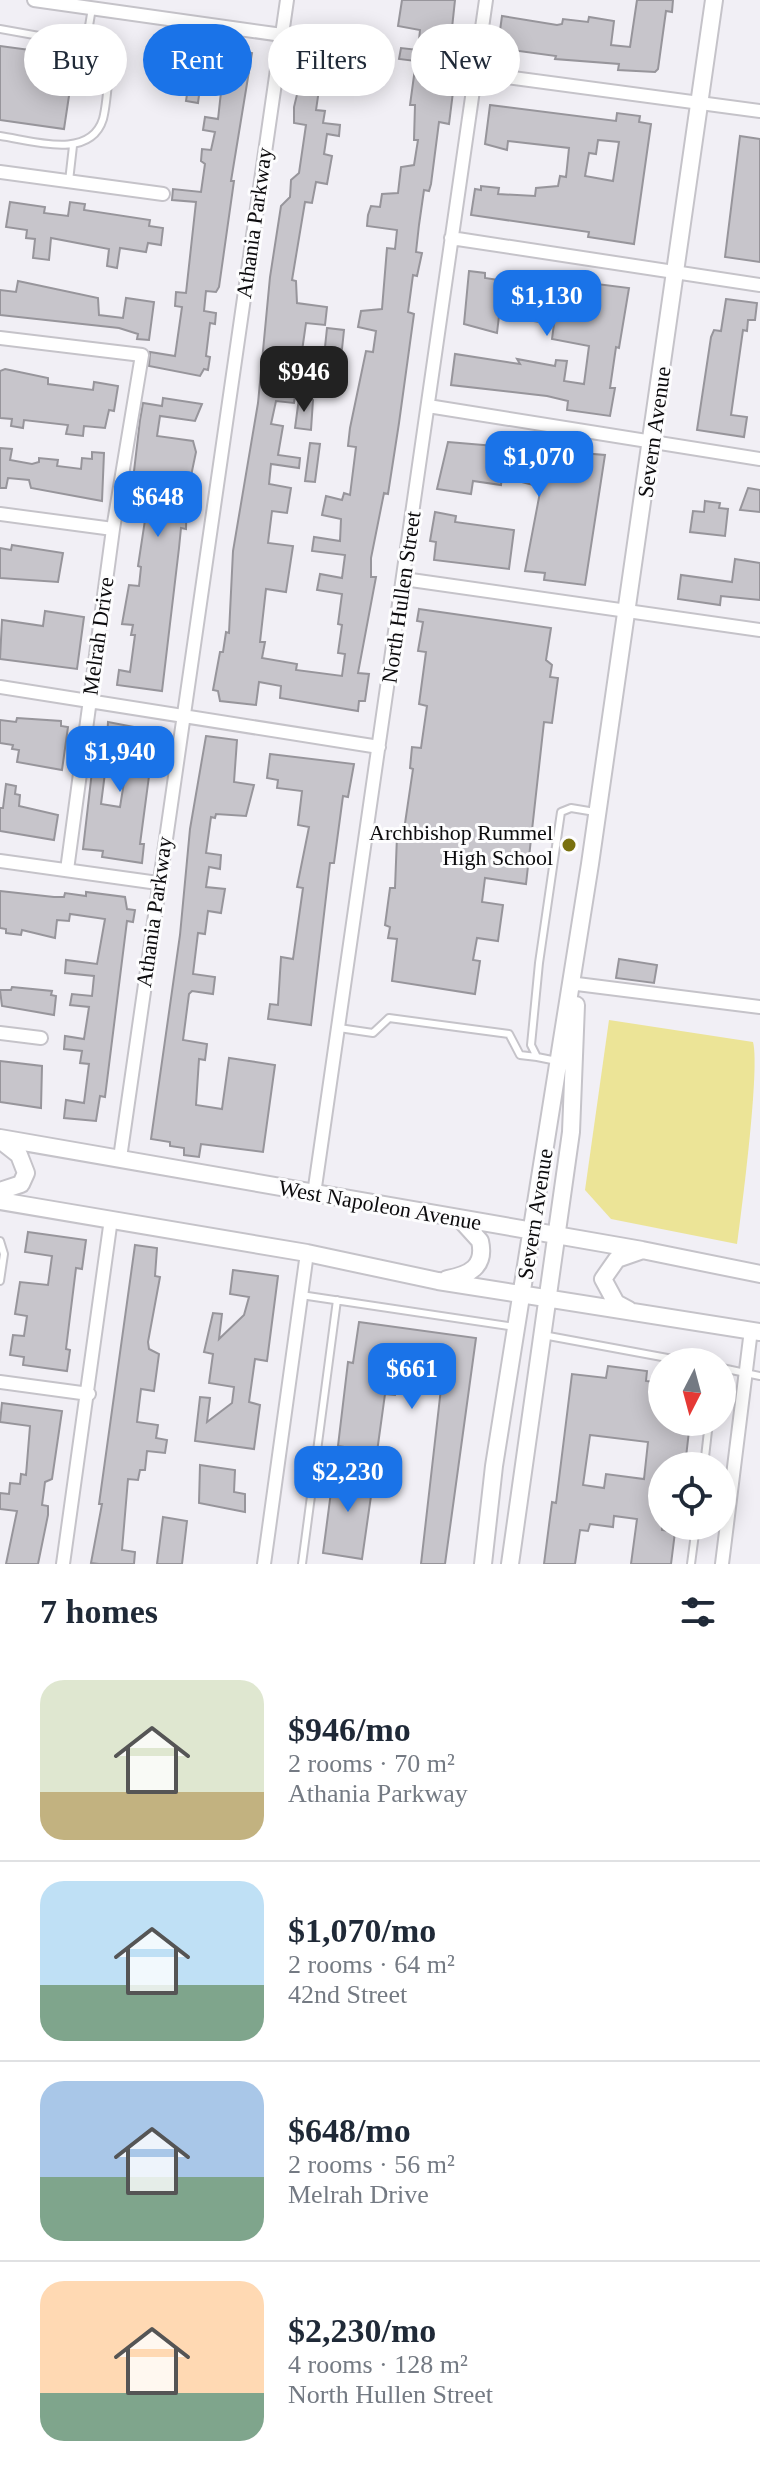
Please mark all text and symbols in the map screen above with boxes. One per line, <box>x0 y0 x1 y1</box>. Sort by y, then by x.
chip: Buy <box>24 24 127 96</box>
chip: Rent <box>143 24 252 96</box>
chip: Filters <box>268 24 395 96</box>
chip: New <box>411 24 520 96</box>
street label: Athania Parkway <box>231 146 277 300</box>
pin: $1,130 <box>482 270 612 338</box>
text: $1,130 <box>511 281 583 310</box>
pin: $946 <box>257 346 351 414</box>
text: $946 <box>278 357 330 386</box>
street label: Severn Avenue <box>632 365 676 499</box>
pin: $1,070 <box>474 431 604 499</box>
text: $1,070 <box>503 442 575 471</box>
pin: $648 <box>111 471 205 539</box>
text: $648 <box>132 482 184 511</box>
street label: North Hullen Street <box>377 509 425 685</box>
street label: Melrah Drive <box>77 575 119 697</box>
pin: $1,940 <box>55 726 185 794</box>
text: $1,940 <box>84 737 156 766</box>
place label: Archbishop Rummel High School <box>369 820 553 870</box>
street label: Athania Parkway <box>131 835 177 989</box>
marker: Archbishop Rummel High School <box>560 836 578 854</box>
street label: Severn Avenue <box>512 1147 558 1281</box>
street label: West Napoleon Avenue <box>277 1175 483 1235</box>
pin: $661 <box>365 1343 459 1411</box>
north arrow <box>648 1348 736 1436</box>
map controls <box>648 1348 736 1540</box>
text: $661 <box>386 1354 438 1383</box>
pin: $2,230 <box>283 1446 413 1514</box>
button: locate <box>648 1452 736 1540</box>
text: $2,230 <box>312 1457 384 1486</box>
icon: filters <box>676 1590 720 1634</box>
text: 7 homes <box>40 1593 158 1630</box>
text: $946/mo <box>288 1711 411 1748</box>
icon: home <box>104 1712 200 1808</box>
text: 2 rooms · 70 m² <box>288 1749 455 1778</box>
text: Athania Parkway <box>288 1779 468 1808</box>
text: $1,070/mo <box>288 1912 436 1949</box>
icon: home <box>104 1913 200 2009</box>
text: 2 rooms · 64 m² <box>288 1950 455 1979</box>
text: 42nd Street <box>288 1980 407 2009</box>
text: $648/mo <box>288 2112 411 2149</box>
icon: home <box>104 2113 200 2209</box>
text: 2 rooms · 56 m² <box>288 2150 455 2179</box>
text: Melrah Drive <box>288 2180 429 2209</box>
text: $2,230/mo <box>288 2312 436 2349</box>
icon: home <box>104 2313 200 2409</box>
text: 4 rooms · 128 m² <box>288 2350 468 2379</box>
text: North Hullen Street <box>288 2380 493 2409</box>

